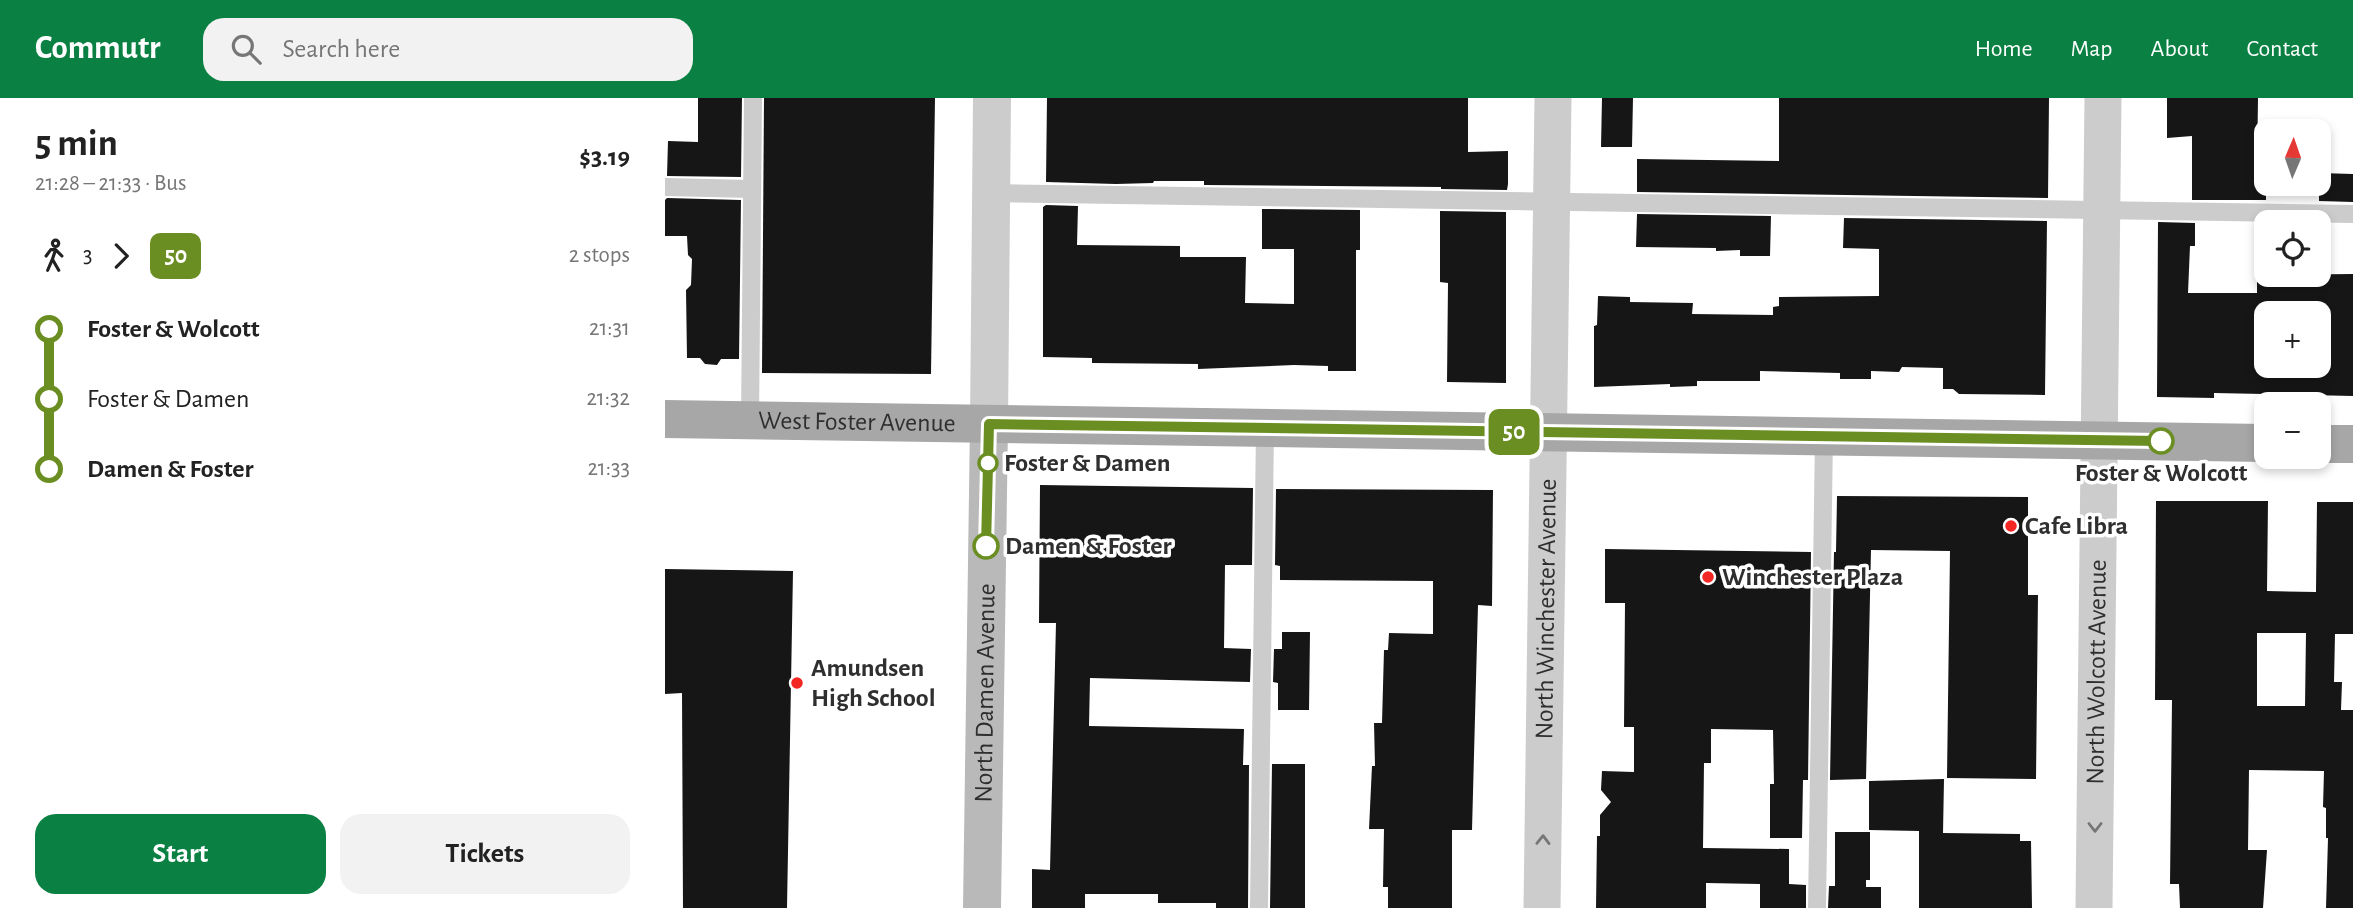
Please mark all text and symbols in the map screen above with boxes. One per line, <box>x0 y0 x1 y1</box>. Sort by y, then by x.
search box <box>203 18 693 81</box>
icon: search <box>227 30 265 68</box>
text: Commutr <box>35 32 161 65</box>
text: Search here <box>283 36 400 62</box>
text: Home <box>1975 37 2033 61</box>
text: Map <box>2071 37 2113 61</box>
text: About <box>2151 37 2208 61</box>
text: Contact <box>2246 37 2318 61</box>
north arrow <box>2254 119 2331 196</box>
map controls <box>2254 119 2331 469</box>
text: 5 min <box>35 125 118 163</box>
text: $3.19 <box>579 144 630 170</box>
text: 21:28 – 21:33 · Bus <box>35 172 187 195</box>
button: locate <box>2254 210 2331 287</box>
icon: walk <box>35 237 73 275</box>
icon: forward <box>102 237 140 275</box>
text: 3 <box>83 244 92 267</box>
text: 50 <box>164 244 187 268</box>
text: 2 stops <box>569 244 630 267</box>
button: + <box>2254 301 2331 378</box>
text: Foster & Wolcott <box>87 316 260 342</box>
text: 21:31 <box>589 317 630 340</box>
text: Foster & Damen <box>87 386 249 412</box>
text: 21:32 <box>586 387 630 410</box>
button: − <box>2254 392 2331 469</box>
street label: West Foster Avenue <box>758 407 956 436</box>
line badge: 50 <box>1483 409 1545 455</box>
text: 50 <box>1503 420 1525 444</box>
marker: Foster & Wolcott <box>2148 428 2174 454</box>
place label: Foster & Damen <box>1004 450 1171 476</box>
marker: Foster & Damen <box>978 453 998 473</box>
text: Damen & Foster <box>87 456 254 482</box>
text: 21:33 <box>587 457 630 480</box>
place label: Foster & Wolcott <box>2075 460 2248 486</box>
street label: North Winchester Avenue <box>1531 478 1561 740</box>
place label: Cafe Libra <box>2025 513 2128 539</box>
marker: Cafe Libra <box>2003 518 2019 534</box>
marker: Damen & Foster <box>973 533 999 559</box>
place label: Damen & Foster <box>1005 533 1172 559</box>
street label: North Wolcott Avenue <box>2082 559 2111 785</box>
place label: Winchester Plaza <box>1722 564 1903 590</box>
marker: Winchester Plaza <box>1700 569 1716 585</box>
street label: North Damen Avenue <box>971 583 1000 803</box>
place label: Amundsen High School <box>811 655 936 711</box>
marker: Amundsen High School <box>789 675 805 691</box>
button: Start <box>35 814 326 894</box>
button: Tickets <box>340 814 630 894</box>
one-way arrow <box>2087 822 2103 833</box>
one-way arrow <box>1535 834 1551 845</box>

